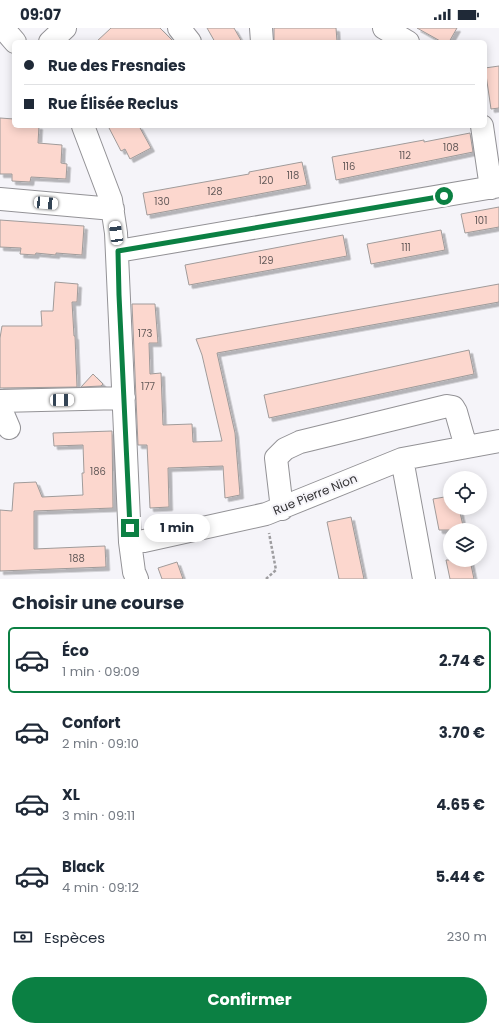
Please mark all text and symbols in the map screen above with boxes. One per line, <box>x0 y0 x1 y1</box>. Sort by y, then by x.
text: 09:07 <box>20 4 61 25</box>
text: Rue des Fresnaies <box>48 55 186 76</box>
text: Rue Élisée Reclus <box>48 93 178 114</box>
house number: 108 <box>443 140 459 155</box>
house number: 112 <box>399 148 411 163</box>
house number: 116 <box>343 159 355 174</box>
house number: 118 <box>287 168 299 183</box>
house number: 120 <box>258 173 274 188</box>
house number: 128 <box>207 184 223 199</box>
route start <box>435 187 453 205</box>
house number: 130 <box>154 194 170 209</box>
car <box>34 196 58 210</box>
house number: 101 <box>475 213 487 228</box>
car <box>108 220 124 246</box>
house number: 111 <box>401 240 411 255</box>
house number: 129 <box>258 253 274 268</box>
house number: 173 <box>138 326 152 341</box>
house number: 177 <box>141 379 156 394</box>
car <box>50 394 74 406</box>
house number: 186 <box>90 464 106 479</box>
street label: Rue Pierre Nion <box>270 469 360 519</box>
map controls <box>443 471 487 567</box>
button: locate <box>443 471 487 515</box>
callout: 1 min <box>144 514 210 542</box>
text: 1 min <box>160 518 194 537</box>
route end <box>121 519 139 537</box>
button: layers <box>443 523 487 567</box>
house number: 188 <box>69 551 85 566</box>
text: Choisir une course <box>12 590 184 615</box>
text: Éco <box>62 640 89 661</box>
icon: car <box>14 642 50 678</box>
text: 2.74 € <box>439 650 485 671</box>
text: 1 min · 09:09 <box>62 662 140 681</box>
text: Confort <box>62 712 121 733</box>
icon: car <box>14 714 50 750</box>
text: 3.70 € <box>439 722 485 743</box>
text: 2 min · 09:10 <box>62 734 139 753</box>
text: XL <box>62 784 80 805</box>
icon: car <box>14 786 50 822</box>
text: 4.65 € <box>436 794 485 815</box>
text: 3 min · 09:11 <box>62 806 135 825</box>
text: Black <box>62 856 105 877</box>
icon: car <box>14 858 50 894</box>
text: 5.44 € <box>436 866 485 887</box>
text: 4 min · 09:12 <box>62 878 139 897</box>
icon: cash <box>12 926 34 948</box>
text: Espèces <box>44 927 105 948</box>
text: 230 m <box>447 927 487 946</box>
button: Confirmer <box>12 977 487 1023</box>

